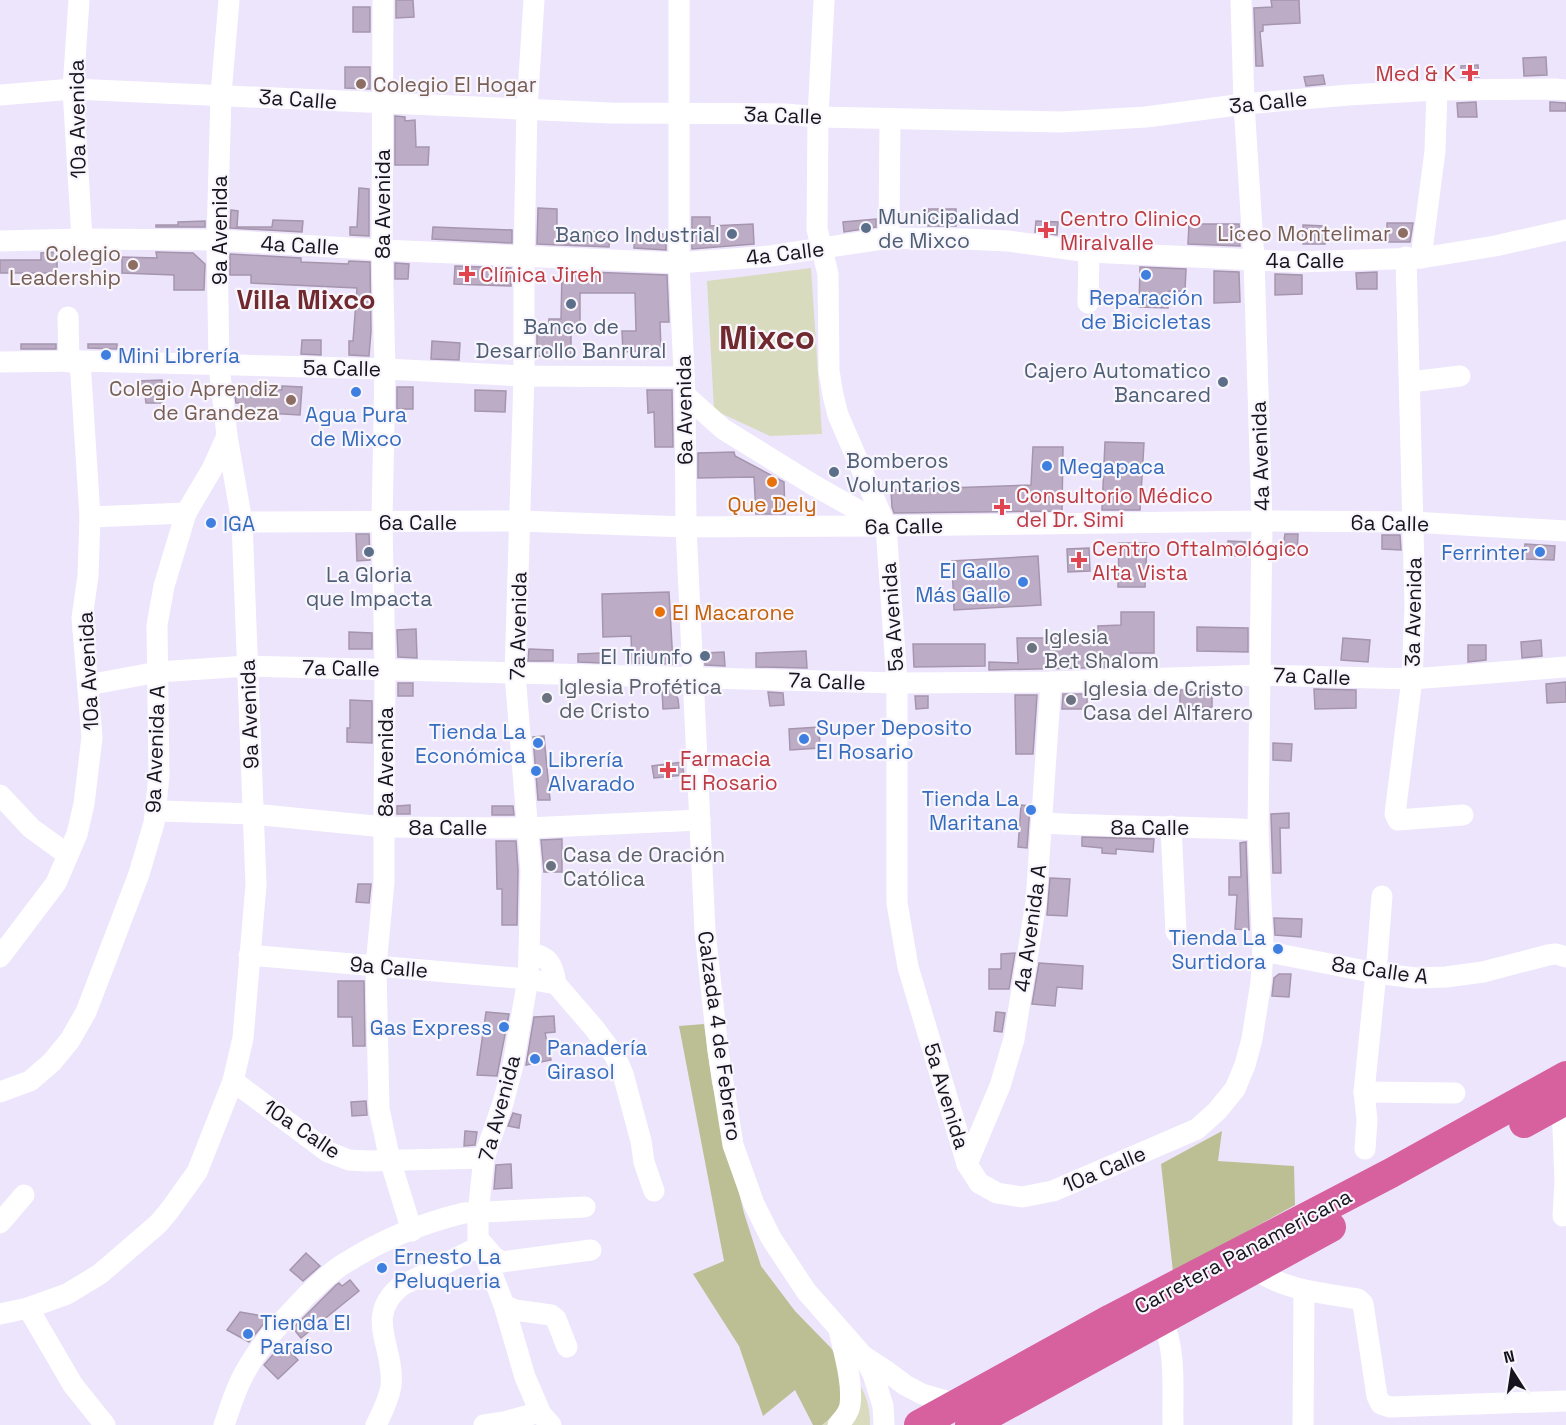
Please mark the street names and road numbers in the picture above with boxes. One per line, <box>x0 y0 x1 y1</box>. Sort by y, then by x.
street label: 10a Avenida <box>62 59 92 179</box>
street label: 3a Calle <box>258 83 338 115</box>
street label: 3a Calle <box>1228 84 1308 120</box>
street label: 3a Calle <box>743 100 823 130</box>
street label: 8a Avenida <box>369 149 396 259</box>
street label: 9a Avenida <box>206 175 233 285</box>
street label: 4a Calle <box>260 229 340 261</box>
street label: 4a Calle <box>744 235 826 271</box>
street label: 4a Calle <box>1266 247 1344 274</box>
street label: 5a Calle <box>303 354 381 382</box>
street label: 6a Avenida <box>670 355 698 465</box>
street label: 4a Avenida <box>1245 400 1275 512</box>
street label: 6a Calle <box>379 509 457 536</box>
street label: 6a Calle <box>1350 509 1430 537</box>
street label: 6a Calle <box>864 512 944 540</box>
street label: 3a Avenida <box>1399 557 1427 667</box>
street label: 5a Avenida <box>875 561 909 673</box>
street label: 7a Avenida <box>504 571 532 681</box>
street label: 10a Avenida <box>71 611 105 731</box>
street label: 7a Calle <box>302 654 380 682</box>
street label: 9a Avenida <box>234 659 264 769</box>
street label: 7a Calle <box>1273 661 1351 691</box>
street label: 7a Calle <box>788 666 866 696</box>
street label: 9a Avenida A <box>139 684 171 814</box>
street label: 8a Avenida <box>372 707 399 817</box>
street label: 8a Calle <box>409 814 487 841</box>
street label: 8a Calle <box>1111 814 1189 841</box>
street label: 4a Avenida A <box>1008 863 1052 993</box>
street label: Calzada 4 de Febrero <box>692 929 748 1143</box>
street label: 9a Calle <box>349 950 429 984</box>
street label: 8a Calle A <box>1330 950 1430 990</box>
street label: 5a Avenida <box>918 1040 976 1152</box>
street label: 7a Avenida <box>472 1052 526 1164</box>
street label: 10a Calle <box>258 1093 346 1165</box>
street label: 10a Calle <box>1058 1139 1150 1199</box>
street label: Carretera Panamericana <box>1130 1182 1356 1320</box>

